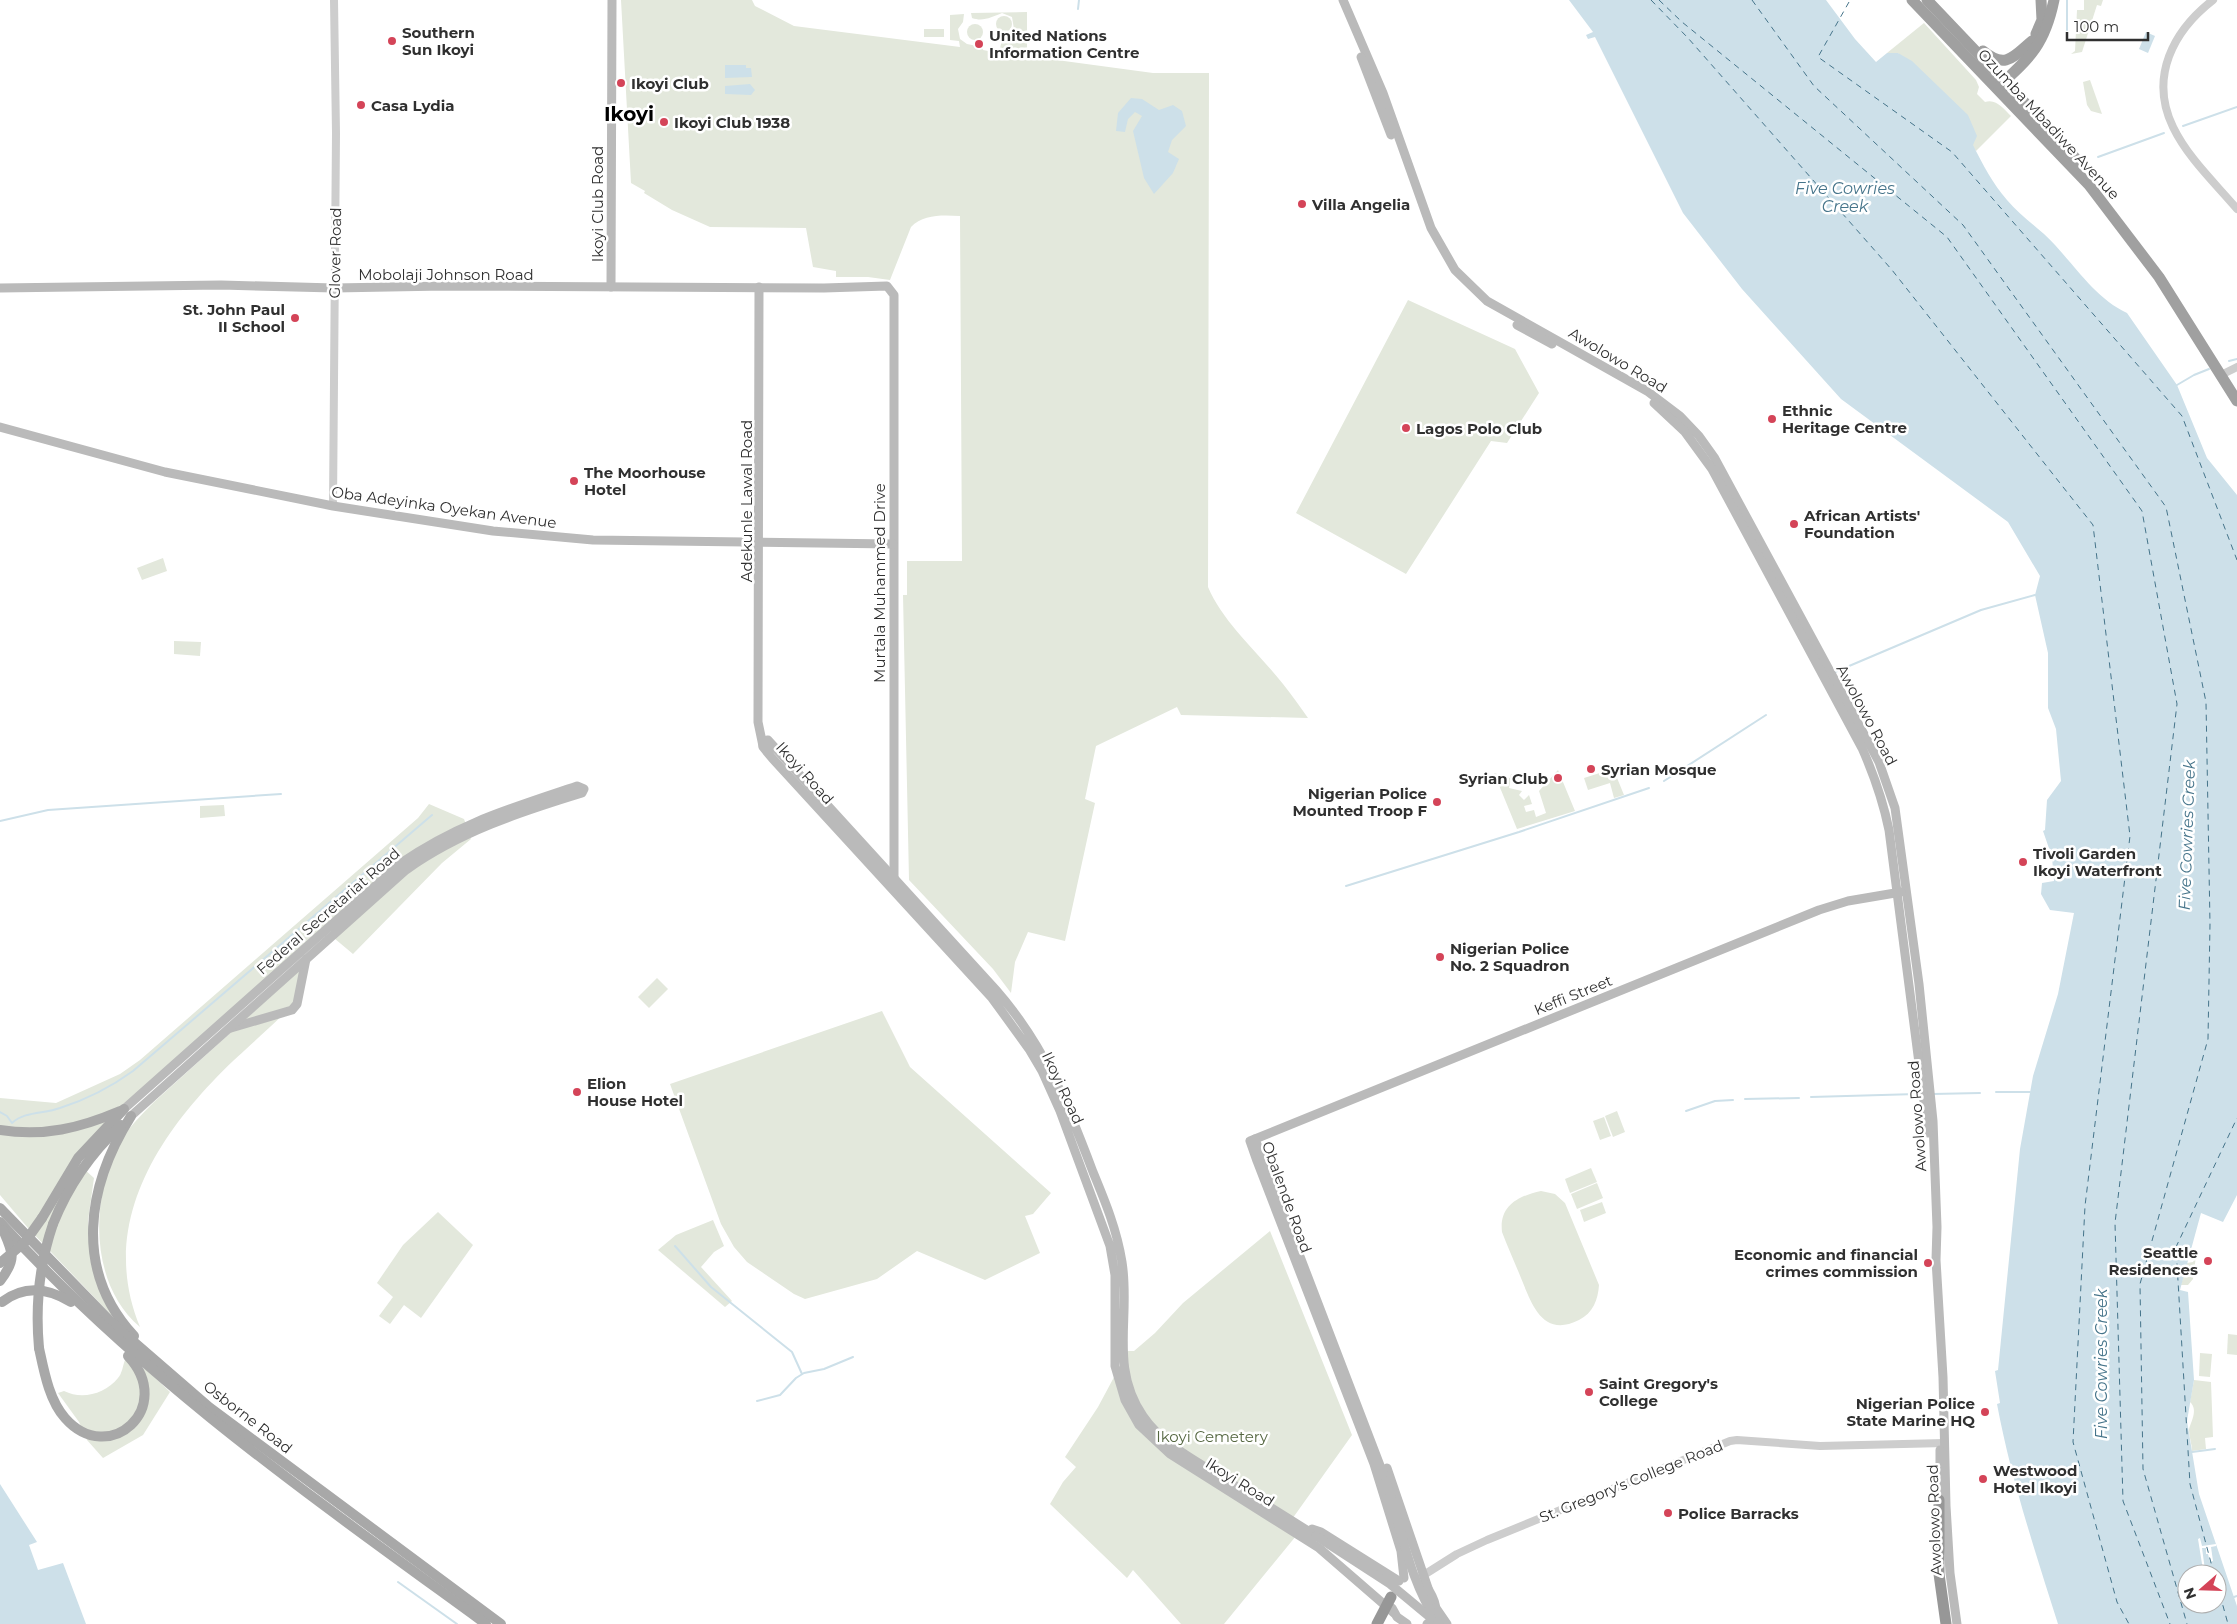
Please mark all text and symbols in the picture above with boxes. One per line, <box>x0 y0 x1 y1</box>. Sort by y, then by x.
scale bar <box>2067 10 2148 42</box>
text: 100 m <box>2074 17 2119 36</box>
place label: Southern Sun Ikoyi <box>402 23 475 59</box>
place label: United Nations Information Centre <box>989 26 1139 62</box>
marker: Southern Sun Ikoyi <box>386 35 398 47</box>
marker: United Nations Information Centre <box>973 38 985 50</box>
street label: Ozumba Mbadiwe Avenue <box>1974 45 2124 203</box>
place label: Ikoyi Club <box>631 74 709 93</box>
marker: Ikoyi Club <box>615 77 627 89</box>
place label: Casa Lydia <box>371 96 454 115</box>
marker: Casa Lydia <box>355 99 367 111</box>
district label: Ikoyi <box>604 102 654 126</box>
place label: Ikoyi Club 1938 <box>674 113 790 132</box>
marker: Ikoyi Club 1938 <box>658 116 670 128</box>
street label: Ikoyi Club Road <box>588 146 607 262</box>
water label: Five Cowries Creek <box>1795 179 1895 216</box>
place label: Villa Angelia <box>1311 195 1410 214</box>
marker: Villa Angelia <box>1296 198 1308 210</box>
street label: Glover Road <box>325 207 345 299</box>
street label: Mobolaji Johnson Road <box>358 265 534 284</box>
place label: St. John Paul II School <box>183 300 285 336</box>
marker: St. John Paul II School <box>289 312 301 324</box>
street label: Awolowo Road <box>1565 323 1671 397</box>
place label: Ethnic Heritage Centre <box>1782 401 1907 437</box>
marker: Ethnic Heritage Centre <box>1766 413 1778 425</box>
place label: Lagos Polo Club <box>1416 419 1542 438</box>
street label: Adekunle Lawal Road <box>737 420 756 582</box>
marker: Lagos Polo Club <box>1400 422 1412 434</box>
place label: The Moorhouse Hotel <box>584 463 706 499</box>
marker: The Moorhouse Hotel <box>568 475 580 487</box>
street label: Oba Adeyinka Oyekan Avenue <box>330 482 558 532</box>
street label: Murtala Muhammed Drive <box>870 483 889 683</box>
place label: African Artists' Foundation <box>1803 506 1920 542</box>
marker: African Artists' Foundation <box>1788 518 1800 530</box>
street label: Awolowo Road <box>1832 661 1902 769</box>
street label: Ikoyi Road <box>772 738 838 808</box>
water label: Five Cowries Creek <box>2175 758 2199 911</box>
place label: Syrian Mosque <box>1601 760 1717 779</box>
marker: Syrian Mosque <box>1585 763 1597 775</box>
place label: Syrian Club <box>1459 769 1548 788</box>
marker: Syrian Club <box>1552 772 1564 784</box>
place label: Nigerian Police Mounted Troop F <box>1293 784 1427 820</box>
marker: Nigerian Police Mounted Troop F <box>1431 796 1443 808</box>
street label: Federal Secretariat Road <box>252 843 404 979</box>
place label: Tivoli Garden Ikoyi Waterfront <box>2033 844 2162 880</box>
marker: Tivoli Garden Ikoyi Waterfront <box>2017 856 2029 868</box>
place label: Nigerian Police No. 2 Squadron <box>1450 939 1570 975</box>
marker: Nigerian Police No. 2 Squadron <box>1434 951 1446 963</box>
street label: Keffi Street <box>1531 971 1615 1019</box>
street label: Ikoyi Road <box>1038 1049 1088 1127</box>
street label: Awolowo Road <box>1904 1060 1930 1172</box>
place label: Elion House Hotel <box>587 1074 683 1110</box>
marker: Elion House Hotel <box>571 1086 583 1098</box>
street label: Obalende Road <box>1258 1139 1316 1255</box>
place label: Seattle Residences <box>2109 1243 2198 1279</box>
place label: Economic and financial crimes commission <box>1734 1245 1918 1281</box>
marker: Seattle Residences <box>2202 1255 2214 1267</box>
marker: Economic and financial crimes commission <box>1922 1257 1934 1269</box>
water label: Five Cowries Creek <box>2092 1287 2111 1439</box>
place label: Saint Gregory's College <box>1599 1374 1718 1410</box>
street label: Osborne Road <box>200 1376 296 1458</box>
marker: Saint Gregory's College <box>1583 1386 1595 1398</box>
place label: Nigerian Police State Marine HQ <box>1847 1394 1975 1430</box>
marker: Nigerian Police State Marine HQ <box>1979 1406 1991 1418</box>
park label: Ikoyi Cemetery <box>1156 1427 1269 1446</box>
street label: St. Gregory's College Road <box>1536 1435 1726 1527</box>
street label: Ikoyi Road <box>1202 1453 1278 1511</box>
place label: Westwood Hotel Ikoyi <box>1993 1461 2077 1497</box>
street label: Awolowo Road <box>1923 1464 1945 1576</box>
marker: Westwood Hotel Ikoyi <box>1977 1473 1989 1485</box>
place label: Police Barracks <box>1678 1504 1799 1523</box>
marker: Police Barracks <box>1662 1507 1674 1519</box>
north arrow <box>2177 1564 2227 1614</box>
text: N <box>2179 1585 2200 1602</box>

